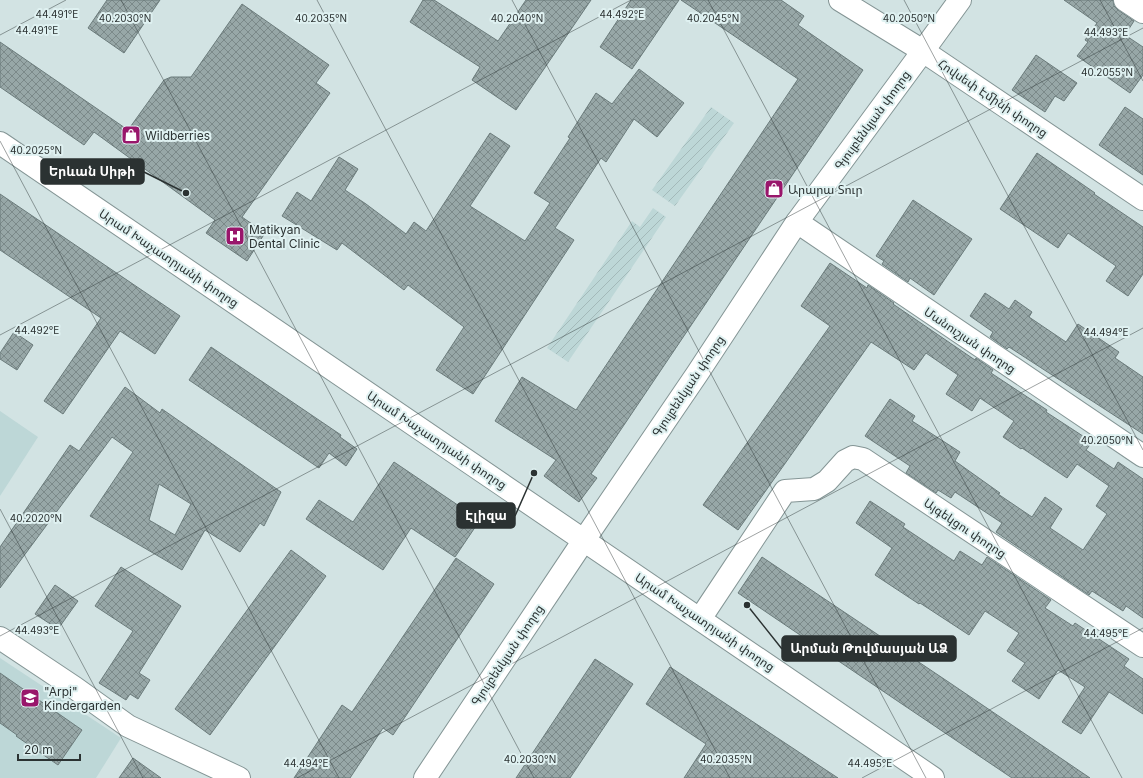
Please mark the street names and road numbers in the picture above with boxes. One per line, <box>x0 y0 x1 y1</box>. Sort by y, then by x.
street label: Հովսեփ Էմինի փողոց <box>935 56 1051 140</box>
street label: Գյուլբենկյան փողոց <box>831 67 913 173</box>
street label: Արամ Խաչատրյանի փողոց <box>96 206 242 310</box>
street label: Մանուշյան փողոց <box>921 304 1019 376</box>
street label: Գյուլբենկյան փողոց <box>648 332 728 440</box>
street label: Արամ Խաչատրյանի փողոց <box>364 388 510 492</box>
street label: Այգեկցու փողոց <box>921 495 1009 561</box>
street label: Արամ Խաչատրյանի փողոց <box>632 570 778 674</box>
street label: Գյուլբենկյան փողոց <box>467 601 547 709</box>

